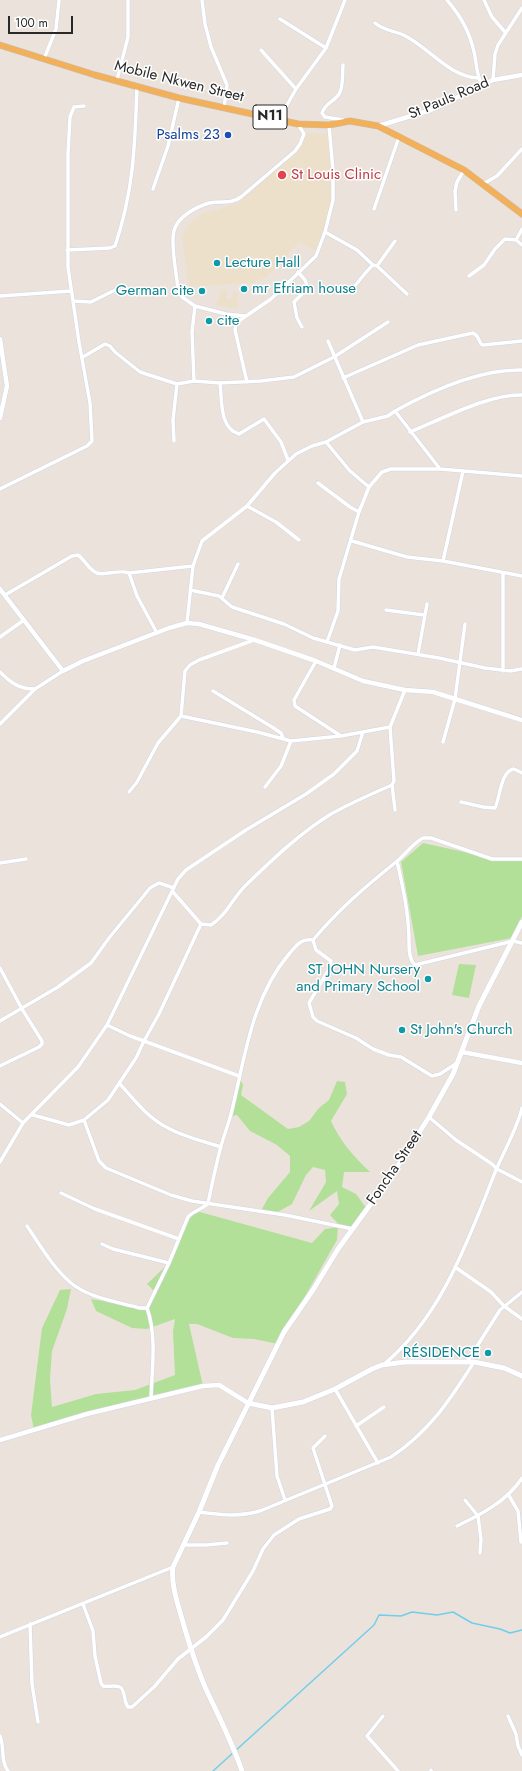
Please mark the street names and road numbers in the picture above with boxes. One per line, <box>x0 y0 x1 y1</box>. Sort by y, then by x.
street label: Mobile Nkwen Street <box>112 57 246 107</box>
street label: St Pauls Road <box>406 74 492 124</box>
road number: N11 <box>253 105 287 129</box>
street label: Foncha Street <box>364 1127 426 1209</box>

